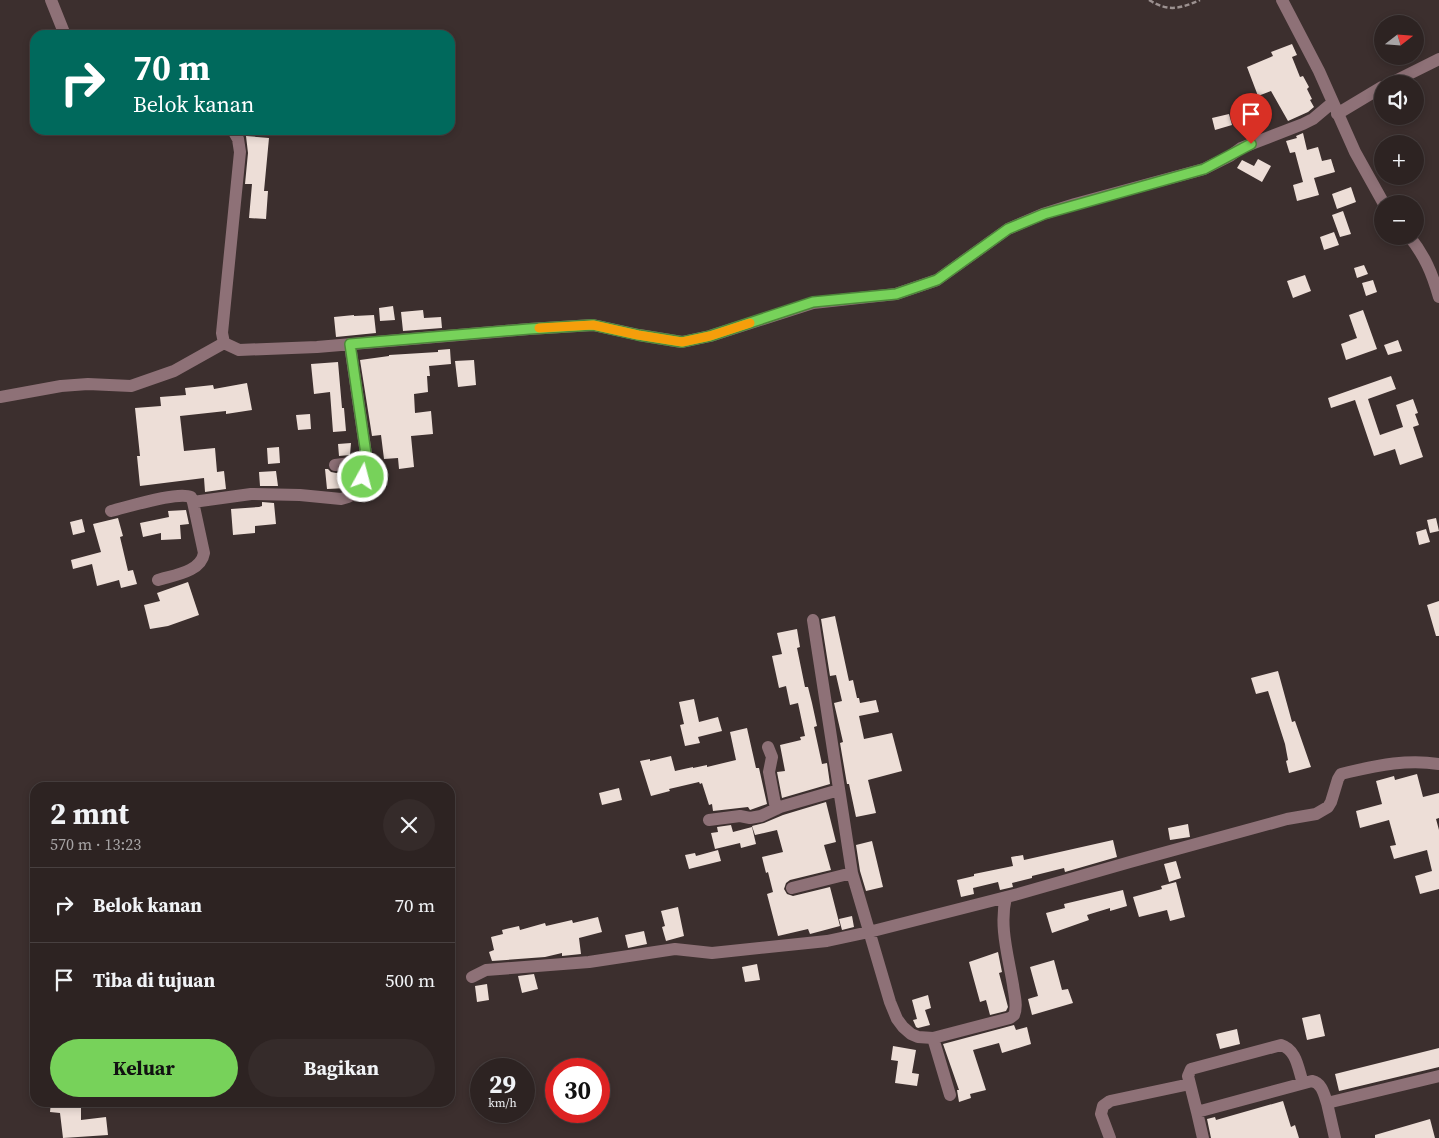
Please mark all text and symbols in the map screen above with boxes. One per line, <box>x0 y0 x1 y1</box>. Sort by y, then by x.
north arrow <box>1374 15 1424 65</box>
map controls <box>1374 15 1424 245</box>
text: 70 m <box>133 44 210 92</box>
icon: right <box>50 50 115 115</box>
button: sound <box>1374 75 1424 125</box>
text: Belok kanan <box>133 89 254 119</box>
pin <box>1230 93 1272 144</box>
icon: arrive <box>1237 100 1265 128</box>
button: + <box>1374 135 1424 185</box>
button: − <box>1374 195 1424 245</box>
position arrow <box>336 450 388 502</box>
text: 2 mnt <box>50 793 129 834</box>
button: close <box>383 799 435 851</box>
text: 570 m · 13:23 <box>50 833 141 855</box>
icon: right <box>50 891 78 919</box>
text: Belok kanan <box>93 892 202 918</box>
text: 70 m <box>394 892 435 918</box>
icon: arrive <box>50 966 78 994</box>
text: Tiba di tujuan <box>93 967 215 993</box>
text: 500 m <box>385 967 435 993</box>
button: Keluar <box>50 1039 238 1097</box>
button: Bagikan <box>248 1039 435 1097</box>
speed limit sign: 30 <box>545 1058 610 1123</box>
text: 29 <box>489 1067 516 1101</box>
text: km/h <box>488 1095 517 1111</box>

